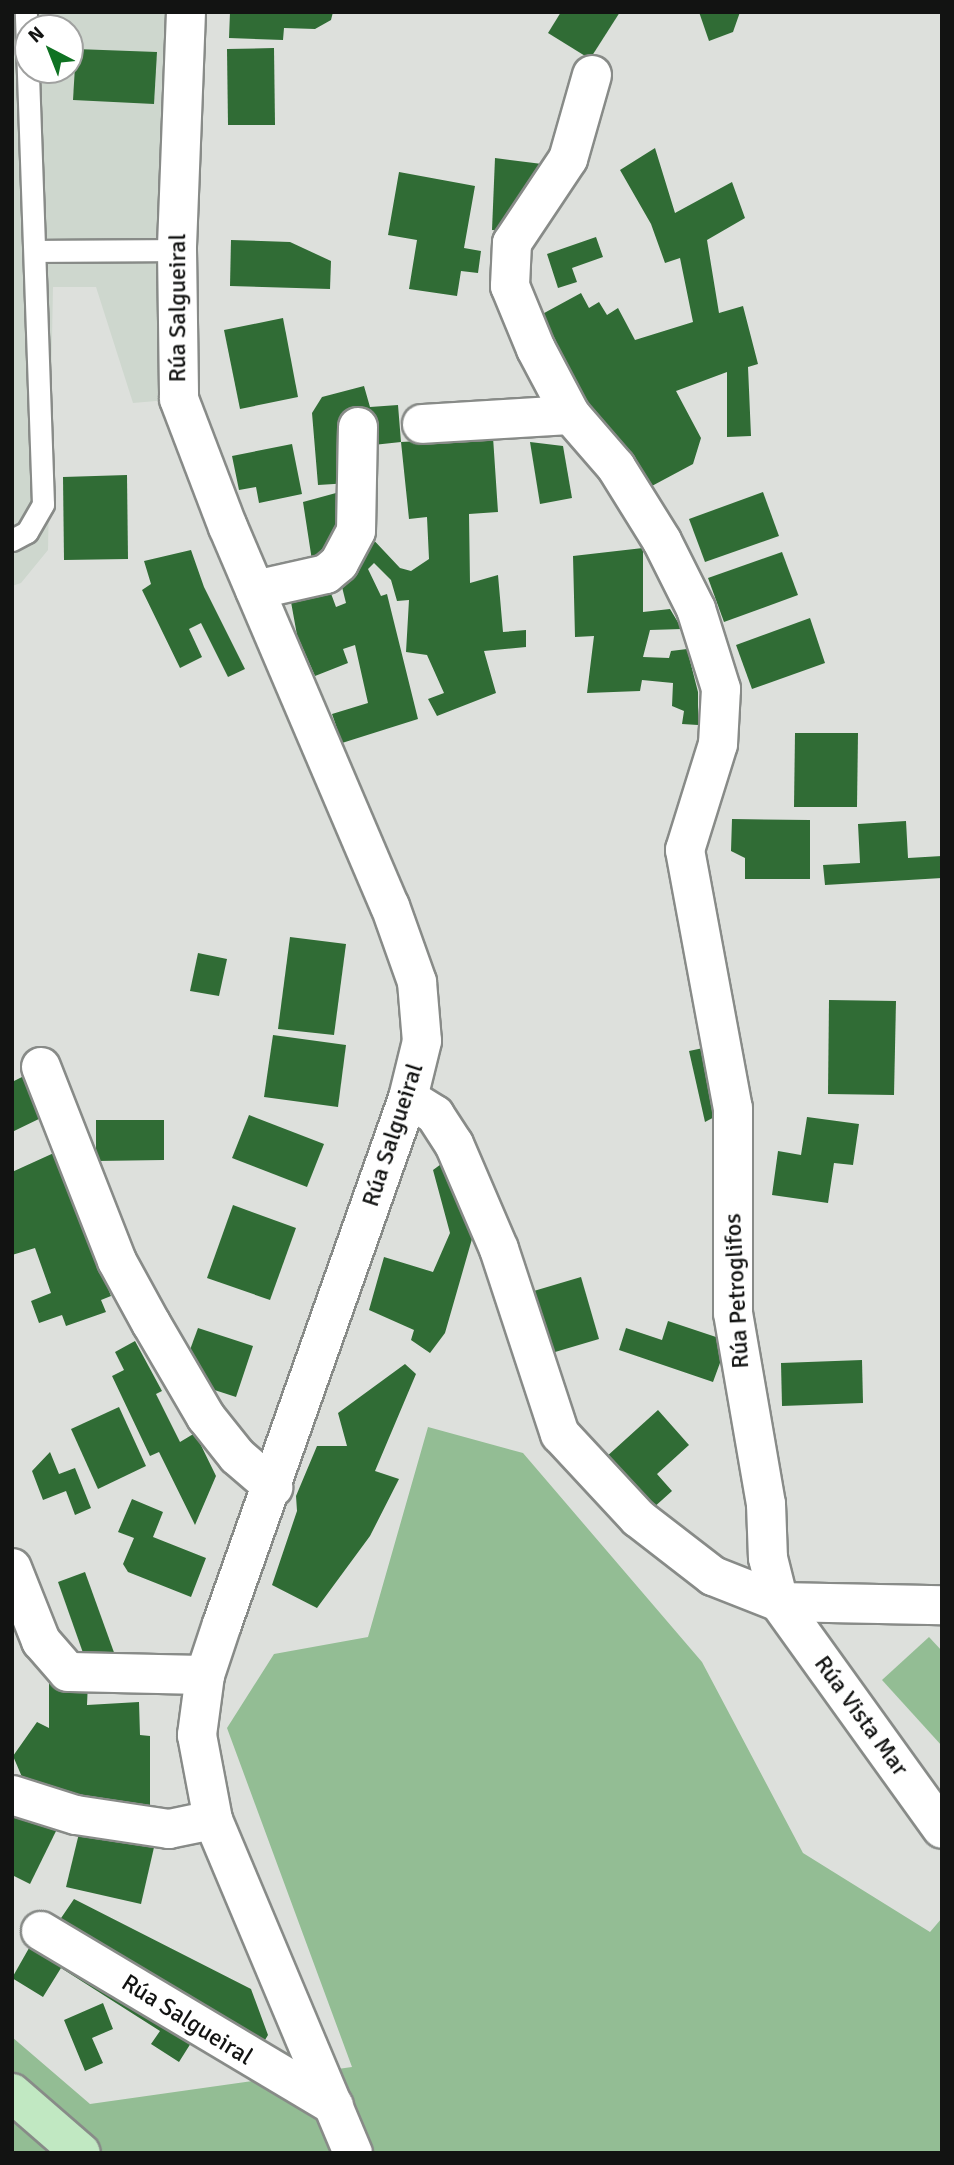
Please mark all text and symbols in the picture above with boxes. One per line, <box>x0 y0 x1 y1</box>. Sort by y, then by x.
north arrow <box>14 14 84 84</box>
text: N <box>23 22 49 48</box>
street label: Rúa Salgueiral <box>164 234 192 382</box>
street label: Rúa Salgueiral <box>356 1060 430 1210</box>
street label: Rúa Petroglifos <box>719 1213 755 1369</box>
street label: Rúa Vista Mar <box>808 1650 914 1782</box>
street label: Rúa Salgueiral <box>116 1968 258 2072</box>

